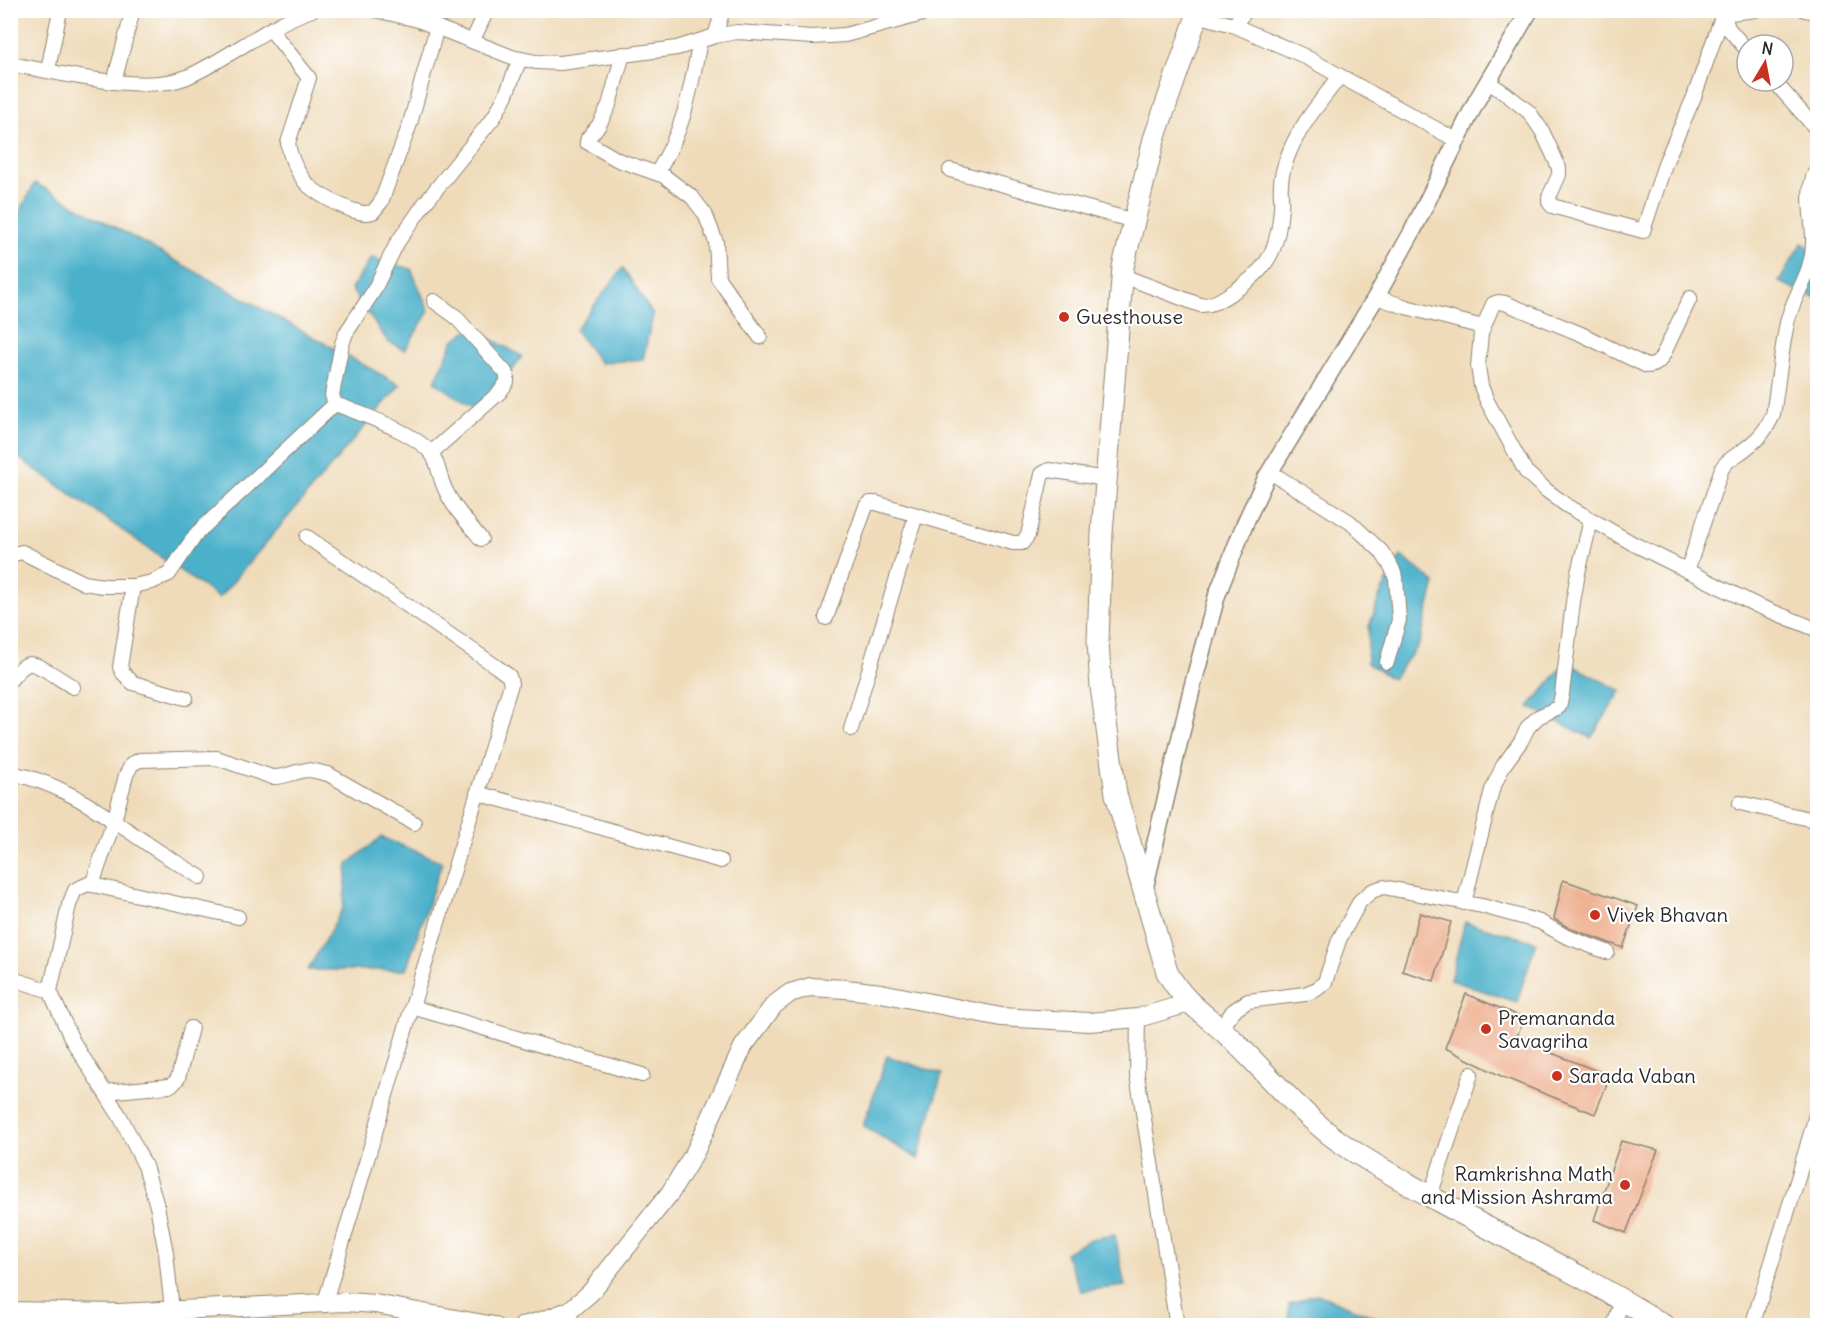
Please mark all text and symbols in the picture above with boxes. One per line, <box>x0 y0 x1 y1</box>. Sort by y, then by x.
north arrow <box>1735 33 1795 93</box>
text: N <box>1760 37 1775 59</box>
place label: Guesthouse <box>1076 304 1183 329</box>
marker: Guesthouse <box>1057 310 1071 324</box>
place label: Vivek Bhavan <box>1607 902 1728 927</box>
marker: Vivek Bhavan <box>1588 908 1602 922</box>
place label: Premananda Savagriha <box>1498 1005 1615 1053</box>
marker: Premananda Savagriha <box>1479 1022 1493 1036</box>
place label: Sarada Vaban <box>1569 1063 1696 1088</box>
marker: Sarada Vaban <box>1550 1069 1564 1083</box>
place label: Ramkrishna Math and Mission Ashrama <box>1421 1161 1613 1209</box>
marker: Ramkrishna Math and Mission Ashrama <box>1618 1178 1632 1192</box>

